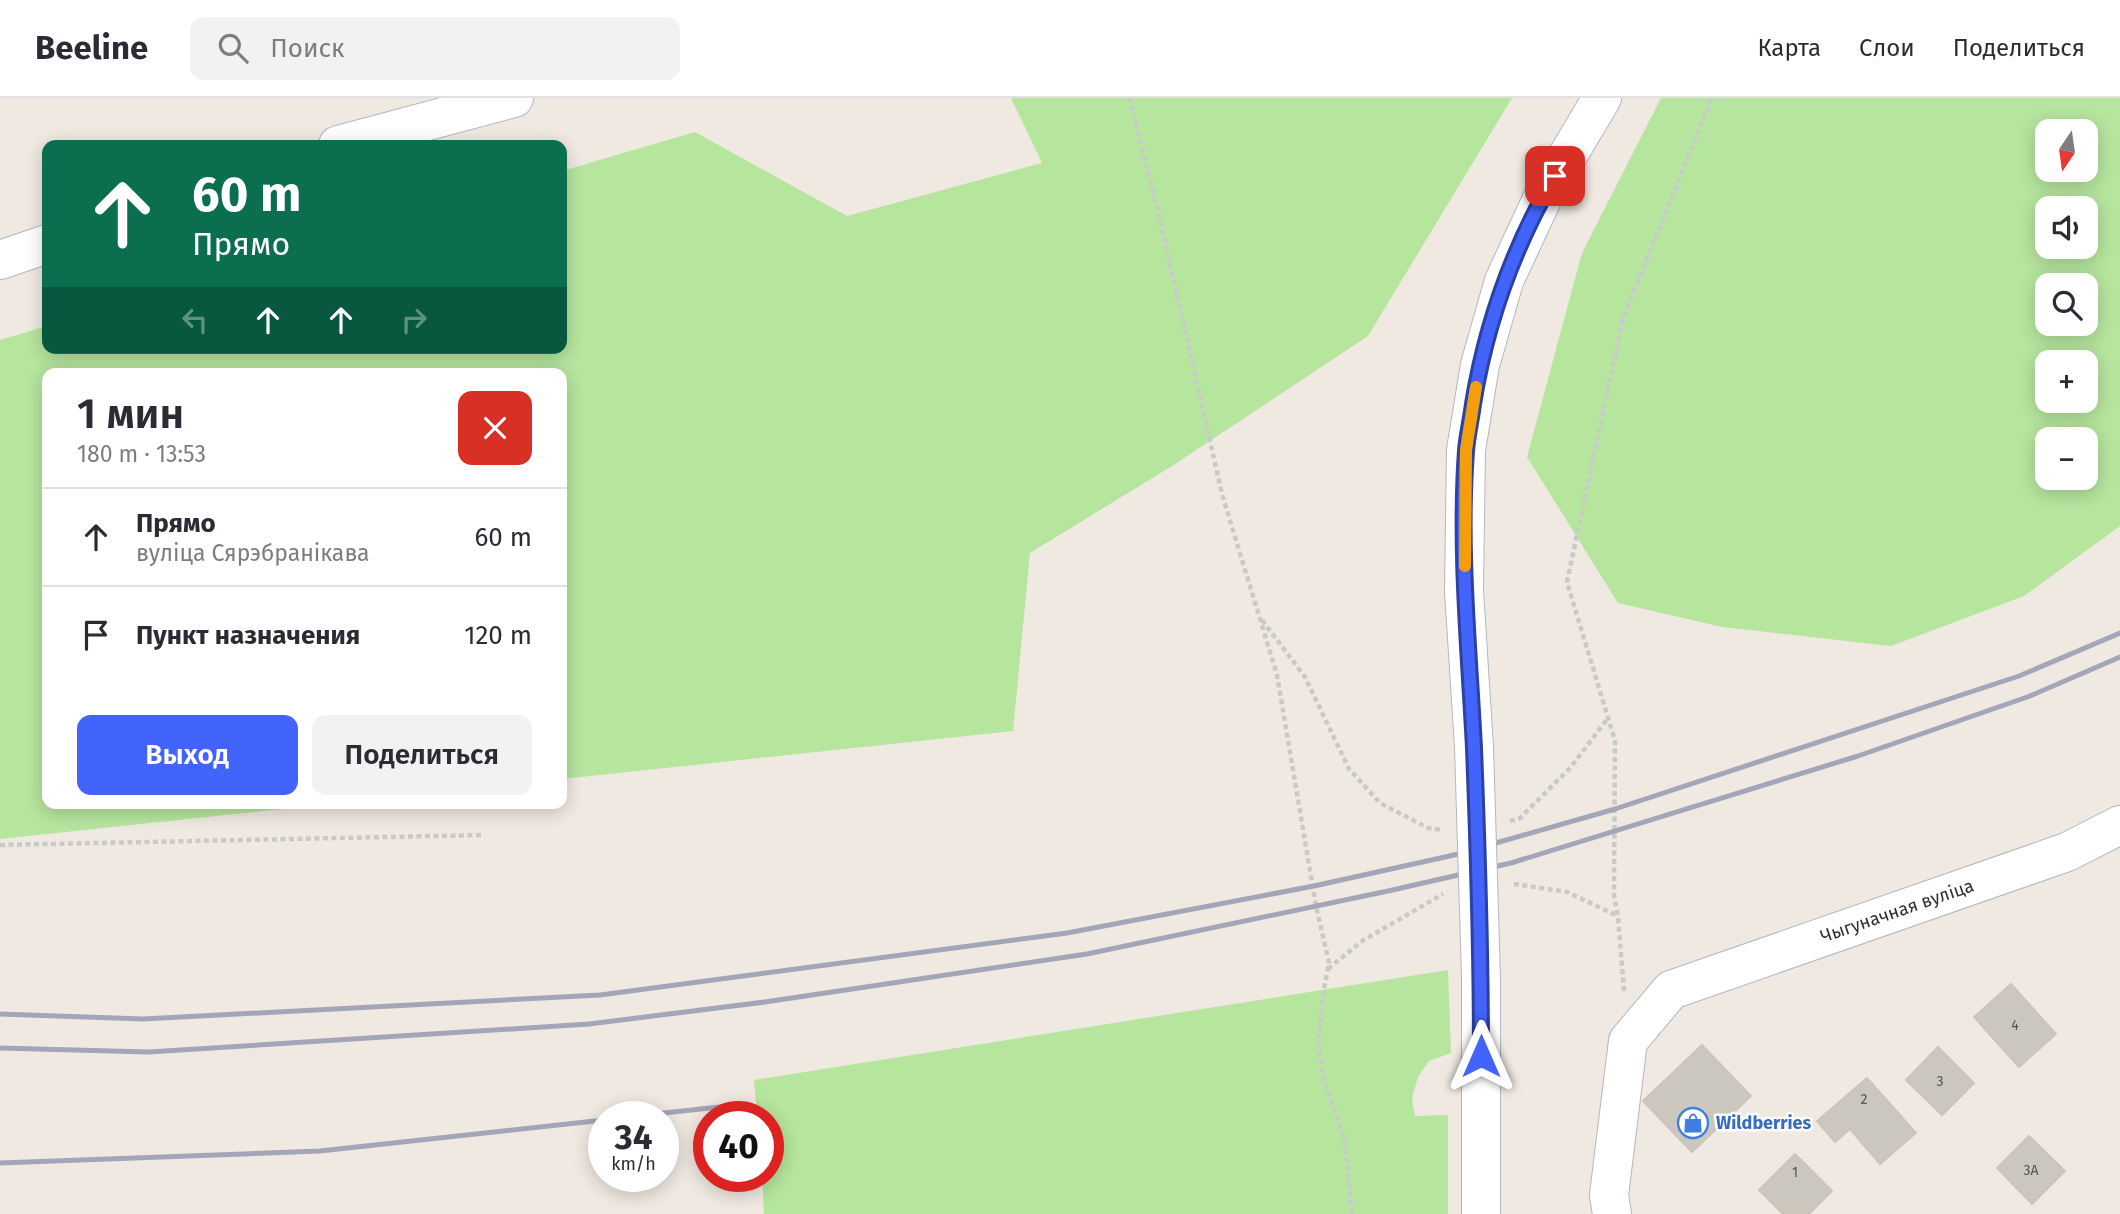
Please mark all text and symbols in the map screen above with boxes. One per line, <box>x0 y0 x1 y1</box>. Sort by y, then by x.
search box <box>190 17 680 80</box>
text: Beeline <box>35 28 148 68</box>
icon: search <box>214 29 252 67</box>
text: Поиск <box>270 33 344 64</box>
text: Карта <box>1757 34 1821 62</box>
text: Слои <box>1859 34 1915 62</box>
text: Поделиться <box>1953 34 2085 62</box>
north arrow <box>2035 119 2098 182</box>
map controls <box>2035 119 2098 490</box>
pin <box>1525 146 1585 206</box>
icon: arrive <box>1536 157 1574 195</box>
text: 60 m <box>192 165 301 224</box>
icon: ahead <box>77 168 168 259</box>
button: sound <box>2035 196 2098 259</box>
text: Прямо <box>192 225 290 263</box>
button: search <box>2035 273 2098 336</box>
icon: left <box>176 301 214 339</box>
icon: ahead <box>249 301 287 339</box>
icon: ahead <box>322 301 360 339</box>
icon: right <box>395 301 433 339</box>
button: + <box>2035 350 2098 413</box>
text: 1 мин <box>77 389 184 439</box>
button: close <box>458 391 532 465</box>
button: − <box>2035 427 2098 490</box>
text: 180 m · 13:53 <box>77 440 206 468</box>
text: Прямо <box>136 508 216 539</box>
icon: ahead <box>77 518 115 556</box>
text: 60 m <box>474 522 532 553</box>
text: вуліца Сярэбранікава <box>136 539 370 567</box>
icon: arrive <box>77 616 115 654</box>
text: Пункт назначения <box>136 620 360 651</box>
text: 120 m <box>464 620 532 651</box>
button: Выход <box>77 715 298 795</box>
button: Поделиться <box>312 715 532 795</box>
street label: Чыгуначная вуліца <box>1817 874 1977 948</box>
house number: 4 <box>2011 1017 2019 1034</box>
position arrow <box>1444 1019 1518 1093</box>
house number: 3 <box>1937 1073 1944 1090</box>
house number: 2 <box>1861 1091 1868 1108</box>
speed limit sign: 40 <box>693 1101 784 1192</box>
shop icon: Wildberries <box>1676 1106 1710 1140</box>
place label: Wildberries <box>1716 1112 1812 1134</box>
text: 34 <box>615 1116 652 1158</box>
text: km/h <box>611 1153 656 1175</box>
house number: 3А <box>2023 1162 2039 1179</box>
house number: 1 <box>1792 1164 1798 1181</box>

